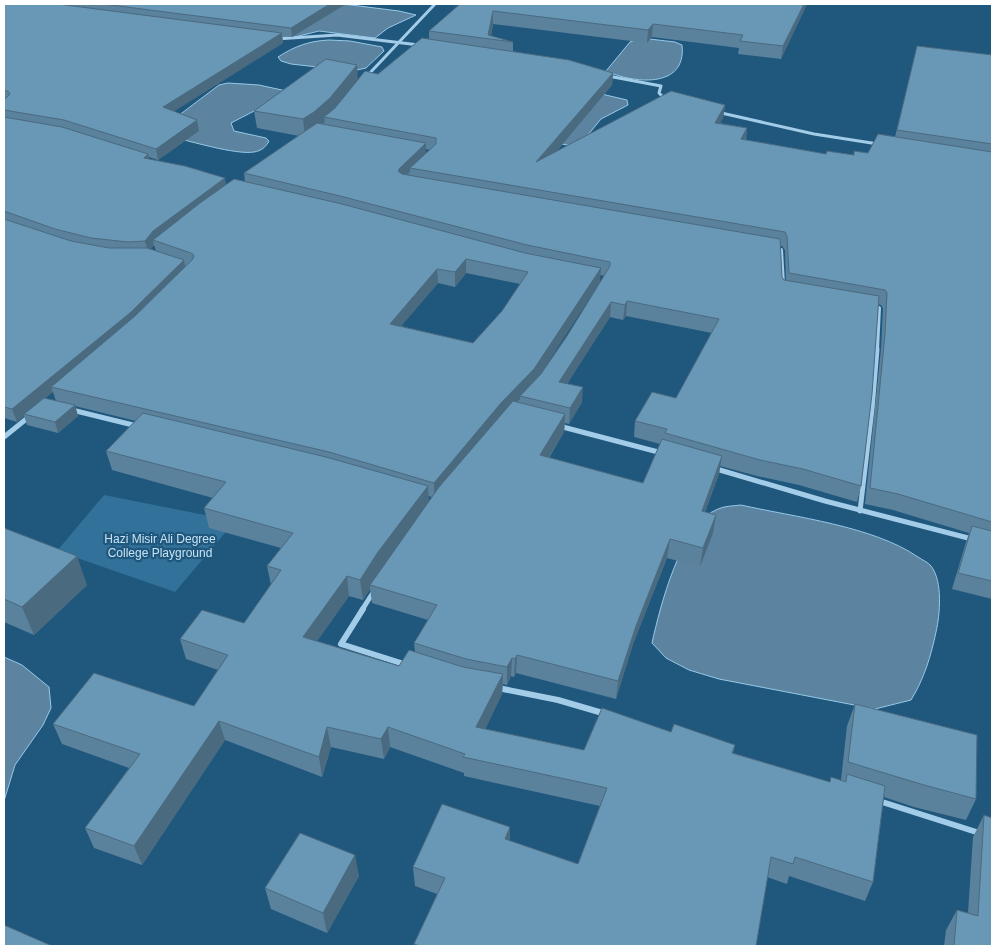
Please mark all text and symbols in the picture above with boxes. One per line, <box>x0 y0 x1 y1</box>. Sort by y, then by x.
park label: Hazi Misir Ali Degree College Playground <box>104 532 216 560</box>

